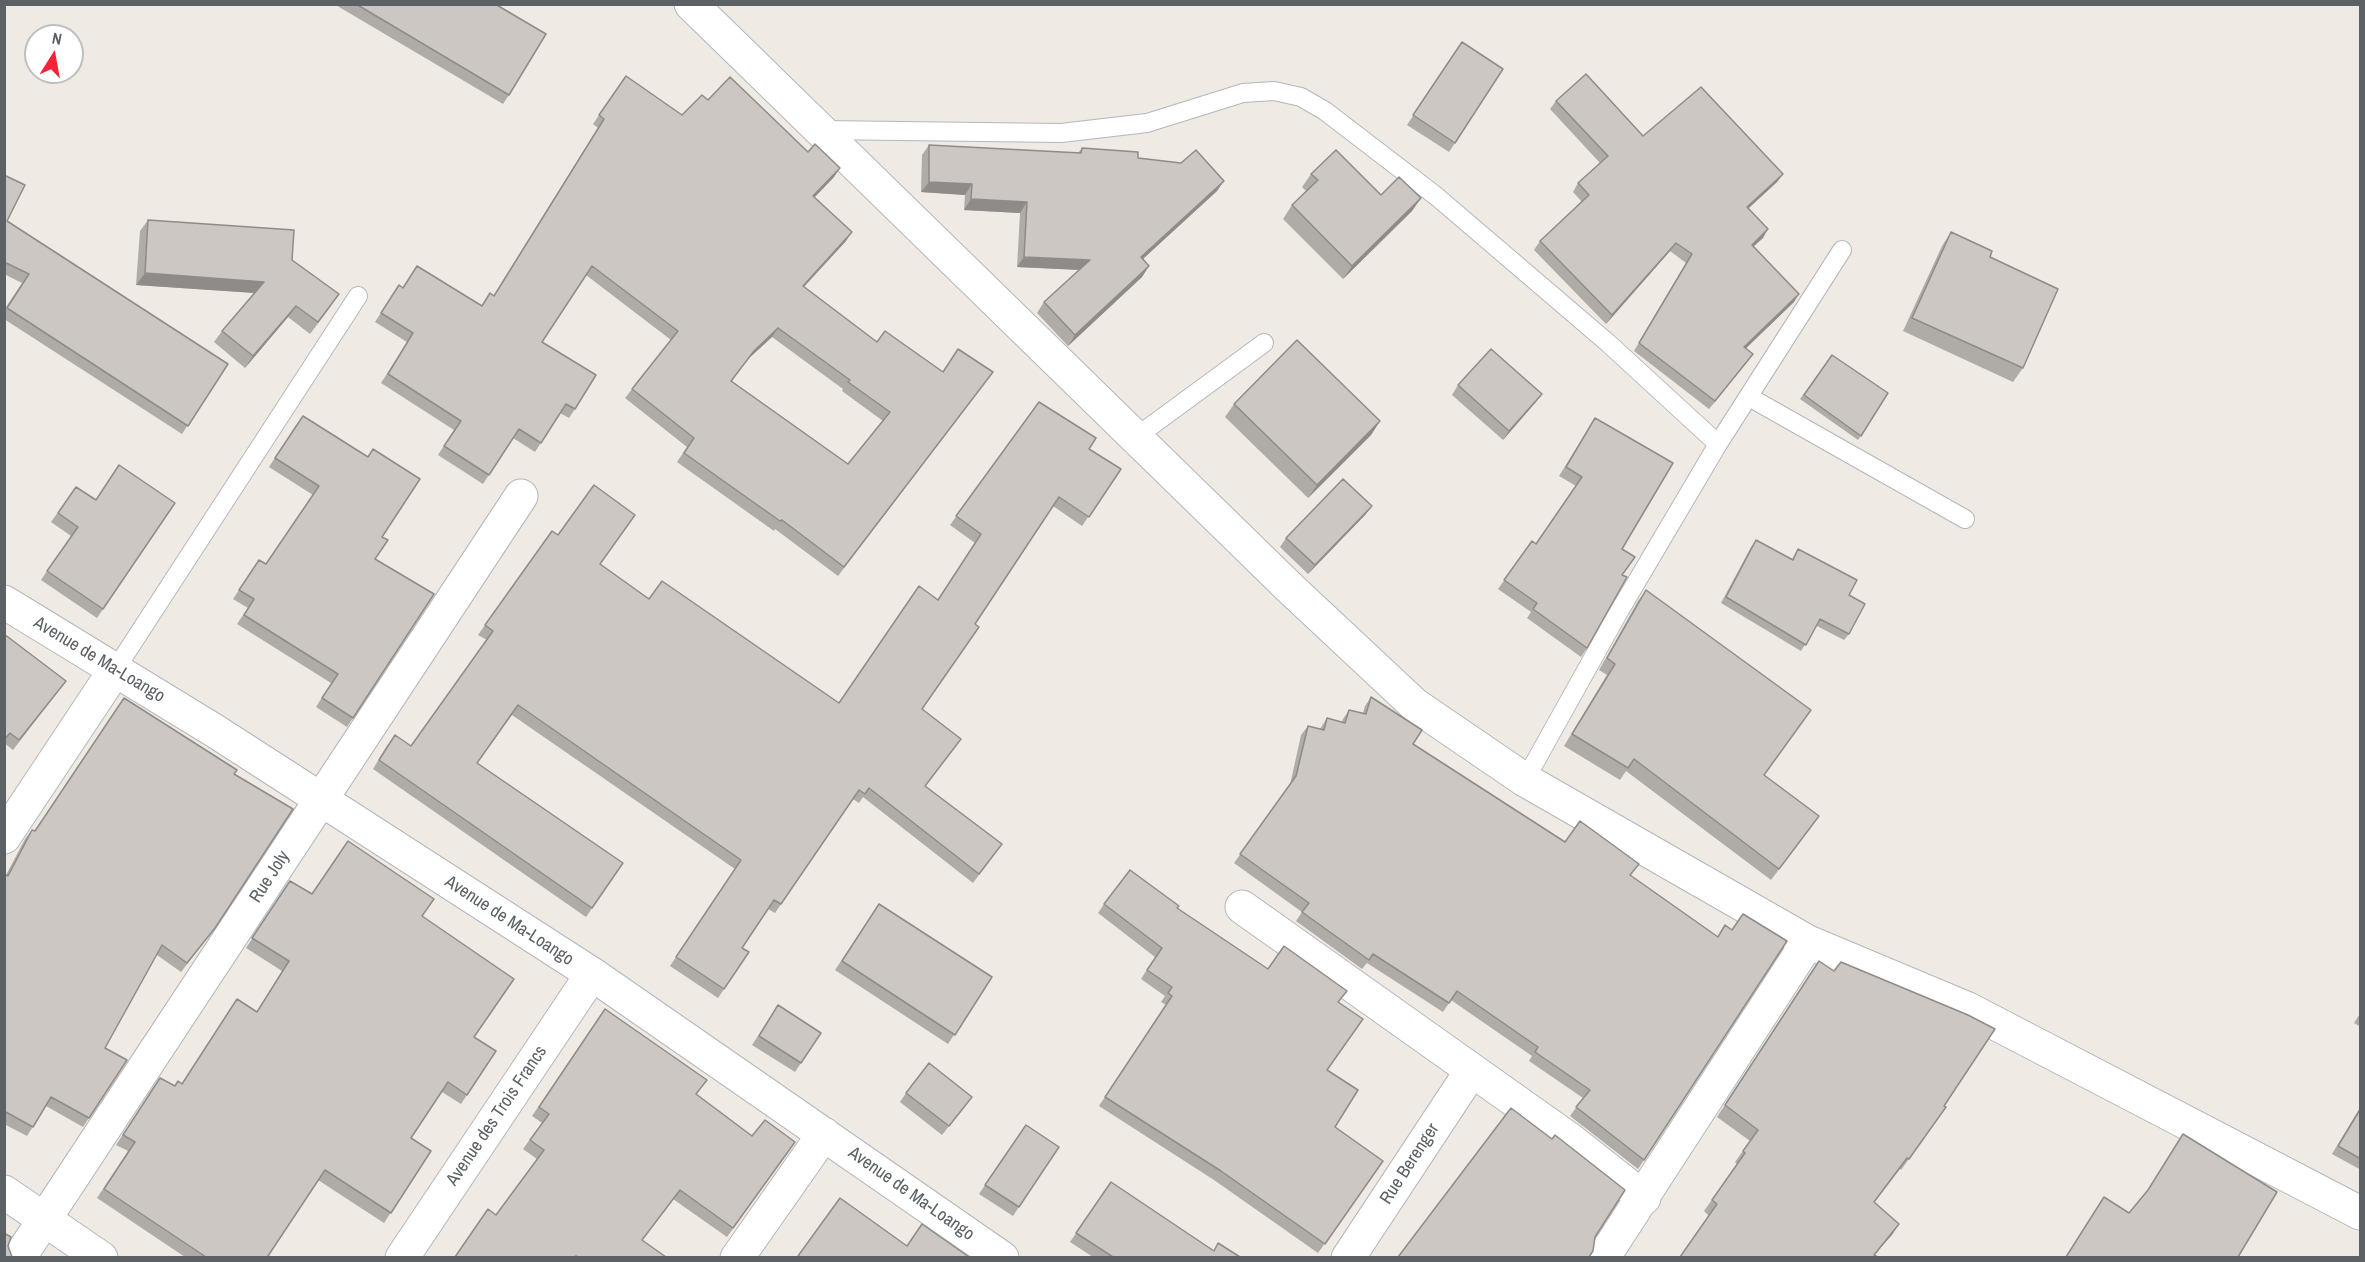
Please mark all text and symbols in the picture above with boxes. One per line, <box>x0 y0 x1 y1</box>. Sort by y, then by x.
north arrow <box>24 24 84 84</box>
text: N <box>50 27 64 50</box>
street label: Avenue de Ma-Loango <box>30 612 168 708</box>
street label: Rue Joly <box>245 847 295 907</box>
street label: Avenue de Ma-Loango <box>441 871 577 971</box>
street label: Avenue des Trois Francs <box>442 1042 552 1190</box>
street label: Rue Berenger <box>1376 1120 1444 1208</box>
street label: Avenue de Ma-Loango <box>844 1142 978 1246</box>

